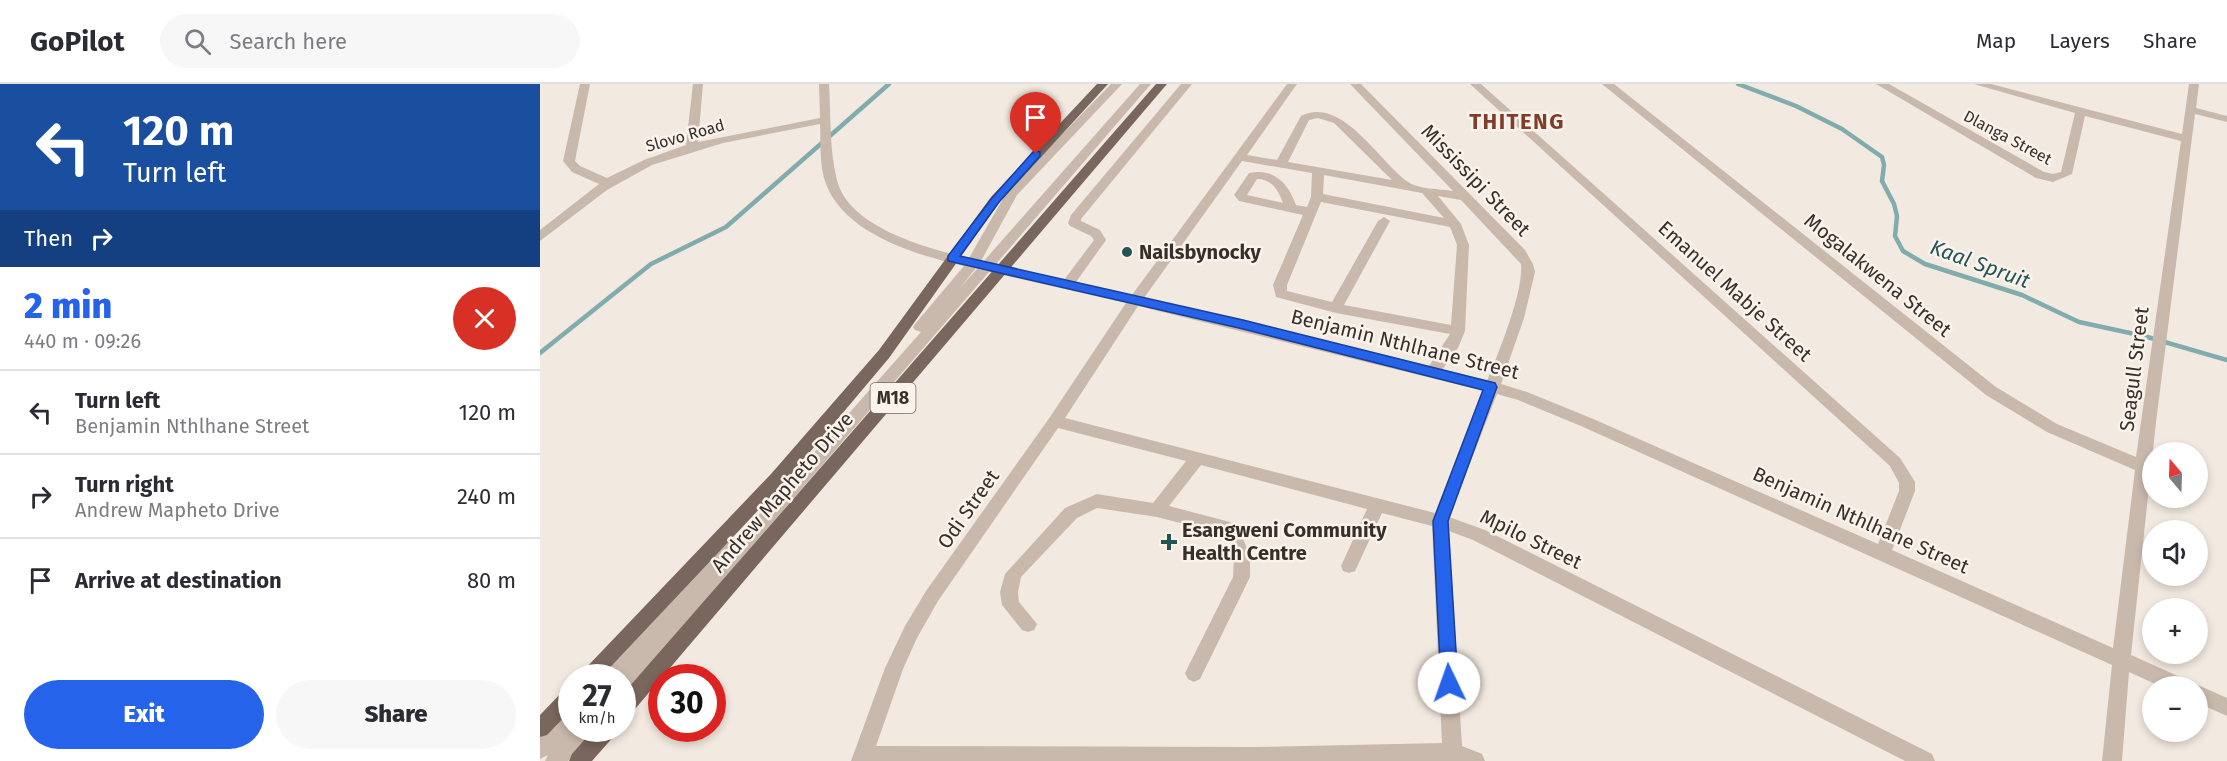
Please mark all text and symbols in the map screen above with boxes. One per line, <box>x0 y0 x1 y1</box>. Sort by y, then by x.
search box <box>160 14 580 68</box>
text: GoPilot <box>30 25 124 58</box>
icon: search <box>181 25 214 58</box>
text: Search here <box>229 28 347 55</box>
text: Map <box>1976 28 2016 54</box>
text: Layers <box>2049 28 2110 54</box>
text: Share <box>2143 28 2197 54</box>
pin <box>1010 92 1061 154</box>
icon: arrive <box>1019 101 1052 134</box>
text: 120 m <box>123 106 234 156</box>
street label: Dlanga Street <box>1960 106 2055 169</box>
icon: left <box>24 108 102 186</box>
district label: THITENG <box>1469 108 1565 135</box>
street label: Slovo Road <box>644 115 727 156</box>
street label: Mississipi Street <box>1416 119 1536 242</box>
text: Turn left <box>123 157 226 189</box>
street label: Mogalakwena Street <box>1800 208 1957 342</box>
street label: Emanuel Mabje Street <box>1653 216 1817 367</box>
icon: right <box>85 222 118 255</box>
text: Then <box>24 225 73 252</box>
water label: Kaal Spruit <box>1927 234 2034 294</box>
place label: Nailsbynocky <box>1139 240 1261 264</box>
marker: Nailsbynocky <box>1120 245 1134 259</box>
text: 2 min <box>24 284 112 328</box>
button: close <box>453 287 516 350</box>
street label: Benjamin Nthlhane Street <box>1288 304 1522 384</box>
street label: Seagull Street <box>2114 305 2154 433</box>
text: 440 m · 09:26 <box>24 329 141 353</box>
road number: M18 <box>870 383 916 413</box>
text: Turn left <box>75 387 160 414</box>
icon: left <box>24 396 57 429</box>
text: 120 m <box>459 399 516 426</box>
street label: Andrew Mapheto Drive <box>706 407 858 577</box>
text: Benjamin Nthlhane Street <box>75 414 309 438</box>
north arrow <box>2142 442 2208 508</box>
map controls <box>2142 442 2208 742</box>
street label: Benjamin Nthlhane Street <box>1749 461 1974 579</box>
street label: Odi Street <box>932 464 1004 553</box>
text: Turn right <box>75 471 174 498</box>
icon: right <box>24 480 57 513</box>
text: 240 m <box>457 483 516 510</box>
text: Andrew Mapheto Drive <box>75 498 280 522</box>
street label: Mpilo Street <box>1476 504 1586 574</box>
place label: Esangweni Community Health Centre <box>1182 518 1387 565</box>
button: sound <box>2142 520 2208 586</box>
marker: Esangweni Community Health Centre <box>1160 533 1178 551</box>
icon: arrive <box>24 564 57 597</box>
text: Arrive at destination <box>75 567 282 594</box>
text: 80 m <box>467 567 516 594</box>
button: + <box>2142 598 2208 664</box>
position arrow <box>1417 651 1481 715</box>
speed limit sign: 30 <box>648 664 726 742</box>
button: − <box>2142 676 2208 742</box>
text: 27 <box>582 678 612 714</box>
button: Exit <box>24 680 264 749</box>
button: Share <box>276 680 516 749</box>
text: km/h <box>578 709 616 727</box>

